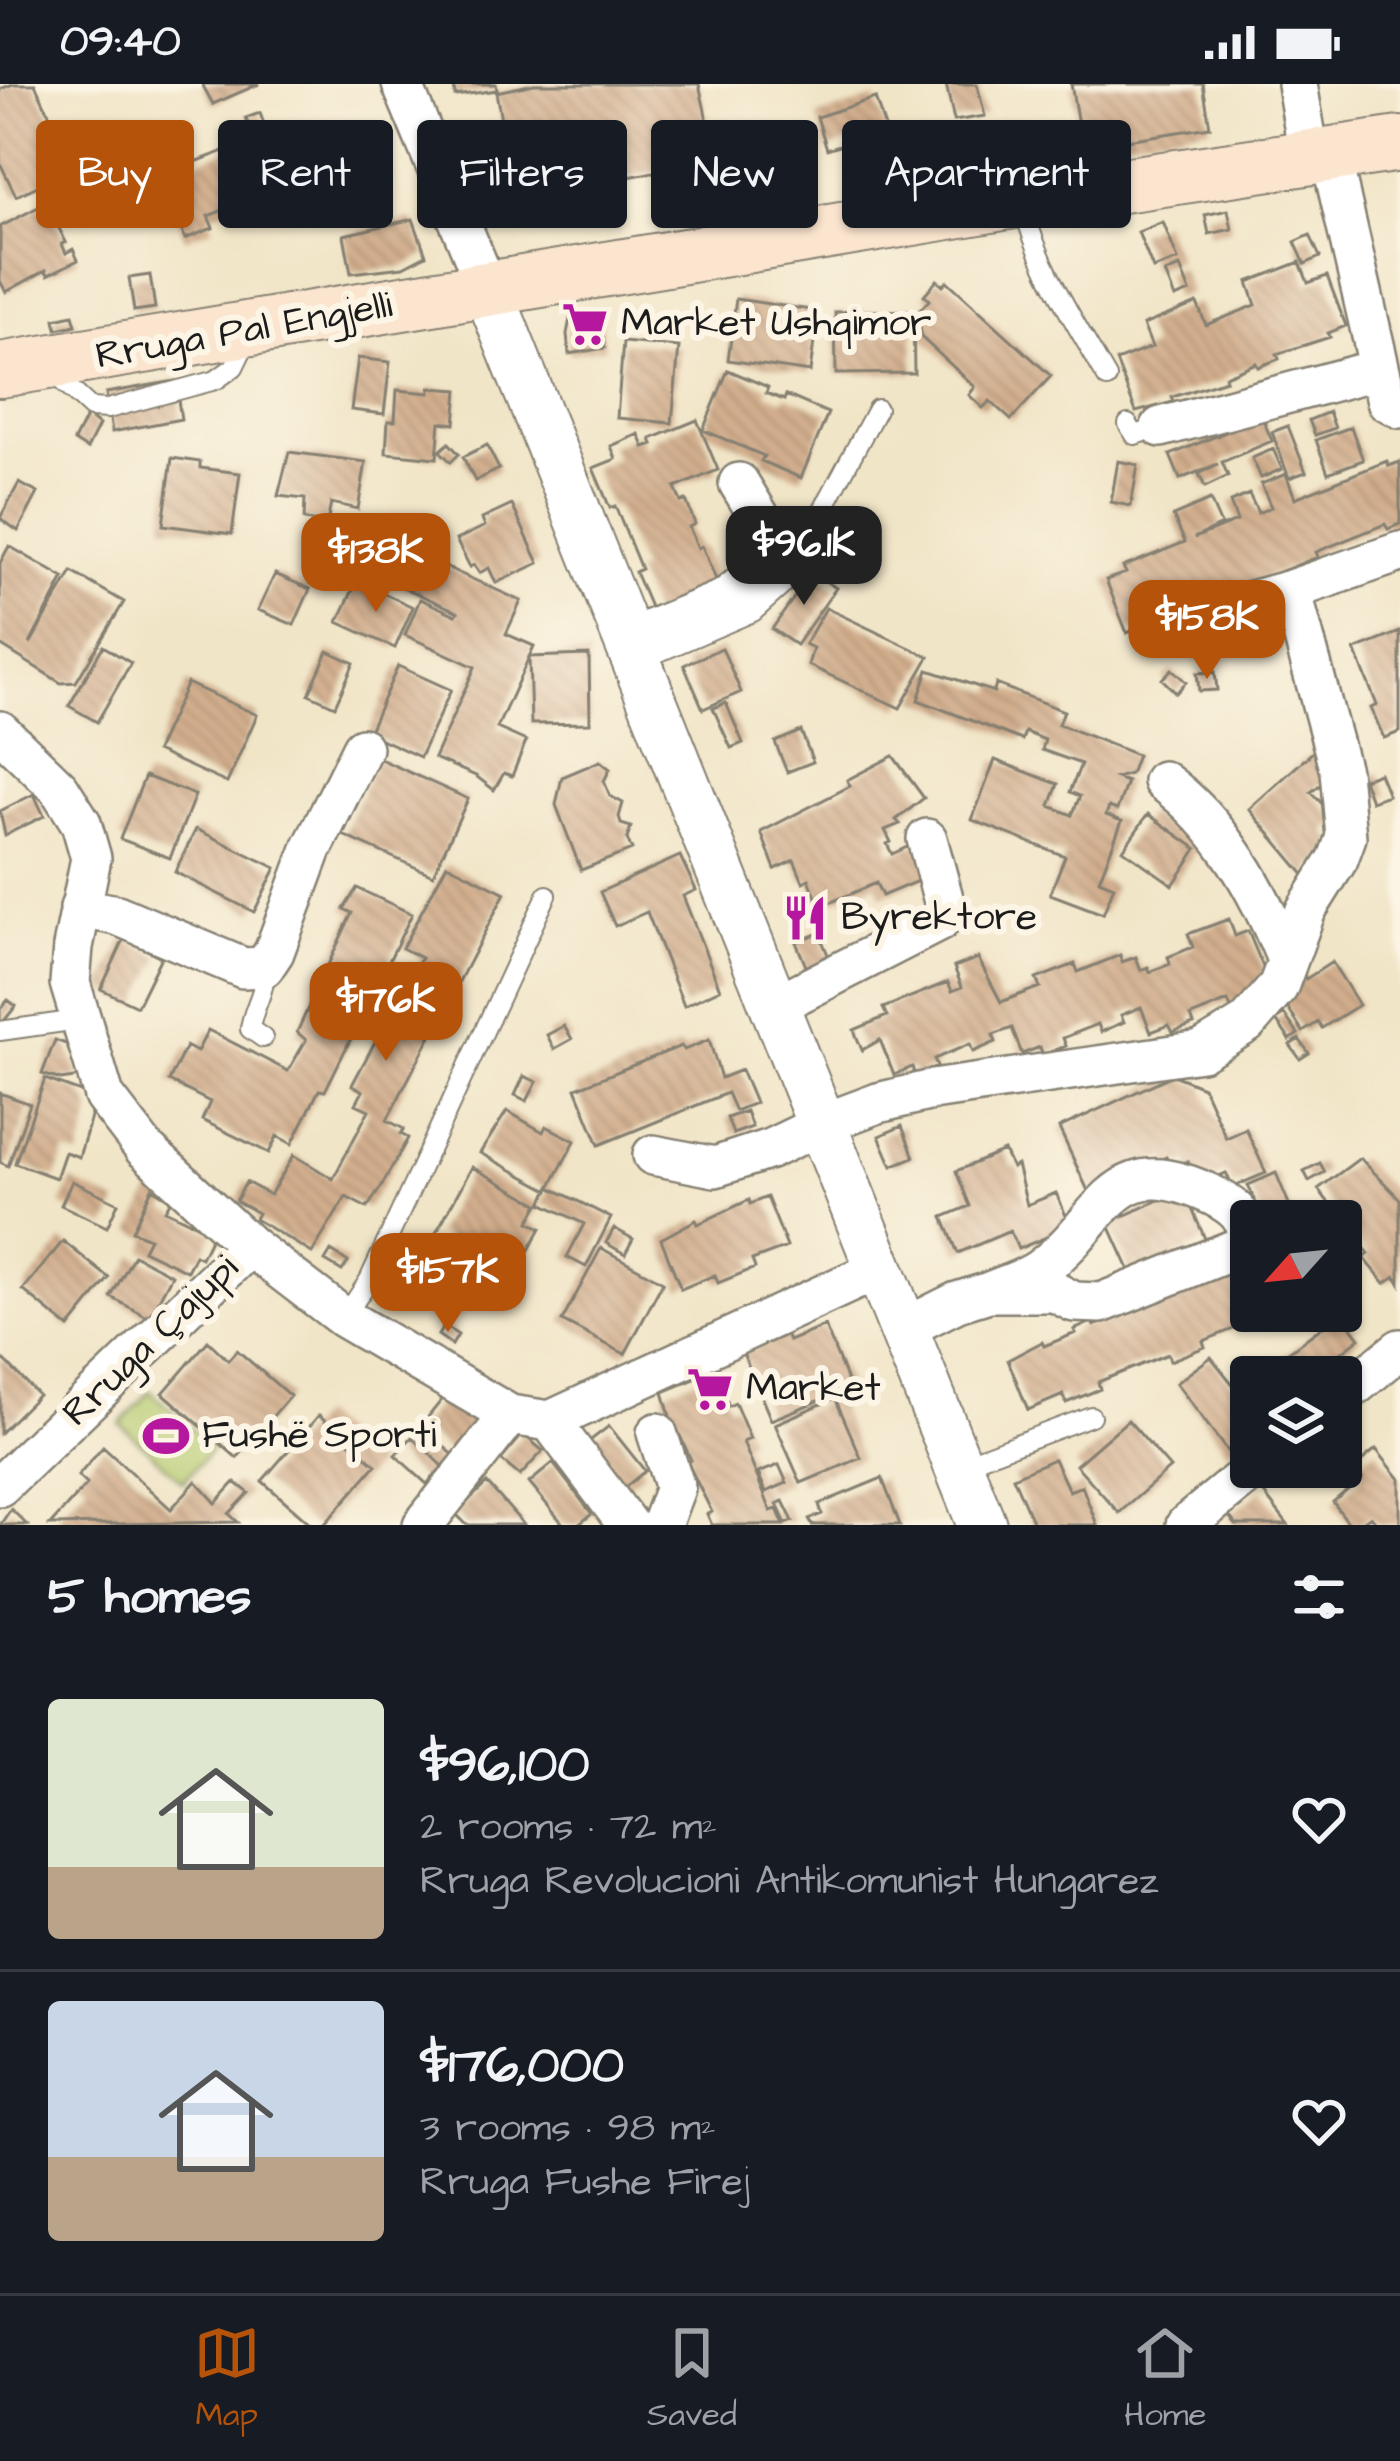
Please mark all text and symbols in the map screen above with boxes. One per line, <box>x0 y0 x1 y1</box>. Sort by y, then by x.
text: 09:40 <box>60 11 181 73</box>
chip: Buy <box>36 120 194 228</box>
chip: Rent <box>218 120 393 228</box>
chip: Filters <box>417 120 627 228</box>
chip: New <box>651 120 818 228</box>
chip: Apartment <box>842 120 1131 228</box>
street label: Rruga Pal Engjelli <box>92 278 397 384</box>
place label: Market Ushqimor <box>621 297 932 351</box>
supermarket icon: Market Ushqimor <box>560 299 610 349</box>
pin: $96.1K <box>706 506 902 608</box>
pin: $138K <box>292 513 460 615</box>
text: $96.1K <box>753 518 855 572</box>
text: $138K <box>328 525 424 579</box>
pin: $158K <box>1123 580 1291 682</box>
text: $158K <box>1155 592 1259 646</box>
place label: Byrektore <box>841 891 1037 946</box>
restaurant icon: Byrektore <box>780 893 830 943</box>
pin: $176K <box>302 962 470 1064</box>
text: $176K <box>337 974 435 1028</box>
north arrow <box>1230 1200 1362 1332</box>
map controls <box>1230 1200 1362 1488</box>
pin: $157K <box>364 1233 532 1335</box>
street label: Rruga Çajupi <box>51 1243 251 1439</box>
text: $157K <box>397 1245 499 1299</box>
button: layers <box>1230 1356 1362 1488</box>
place label: Market <box>746 1362 881 1416</box>
supermarket icon: Market <box>685 1364 735 1414</box>
place label: Fushë Sporti <box>202 1409 436 1463</box>
sports icon: Fushë Sporti <box>141 1411 191 1461</box>
text: 5 homes <box>48 1562 251 1633</box>
icon: filters <box>1286 1564 1352 1630</box>
text: $96,100 <box>420 1730 589 1801</box>
icon: home <box>144 1747 288 1891</box>
icon: heart <box>1286 1786 1352 1852</box>
text: 2 rooms · 72 m² <box>420 1801 717 1855</box>
text: Rruga Revolucioni Antikomunist Hungarez <box>420 1855 1159 1909</box>
text: $176,000 <box>420 2031 624 2102</box>
icon: home <box>144 2049 288 2193</box>
icon: heart <box>1286 2088 1352 2154</box>
text: 3 rooms · 98 m² <box>420 2102 716 2156</box>
text: Rruga Fushe Firej <box>420 2156 750 2210</box>
tab: Map <box>194 2320 260 2438</box>
tab: Saved <box>647 2320 737 2438</box>
tab: Home <box>1124 2320 1206 2438</box>

